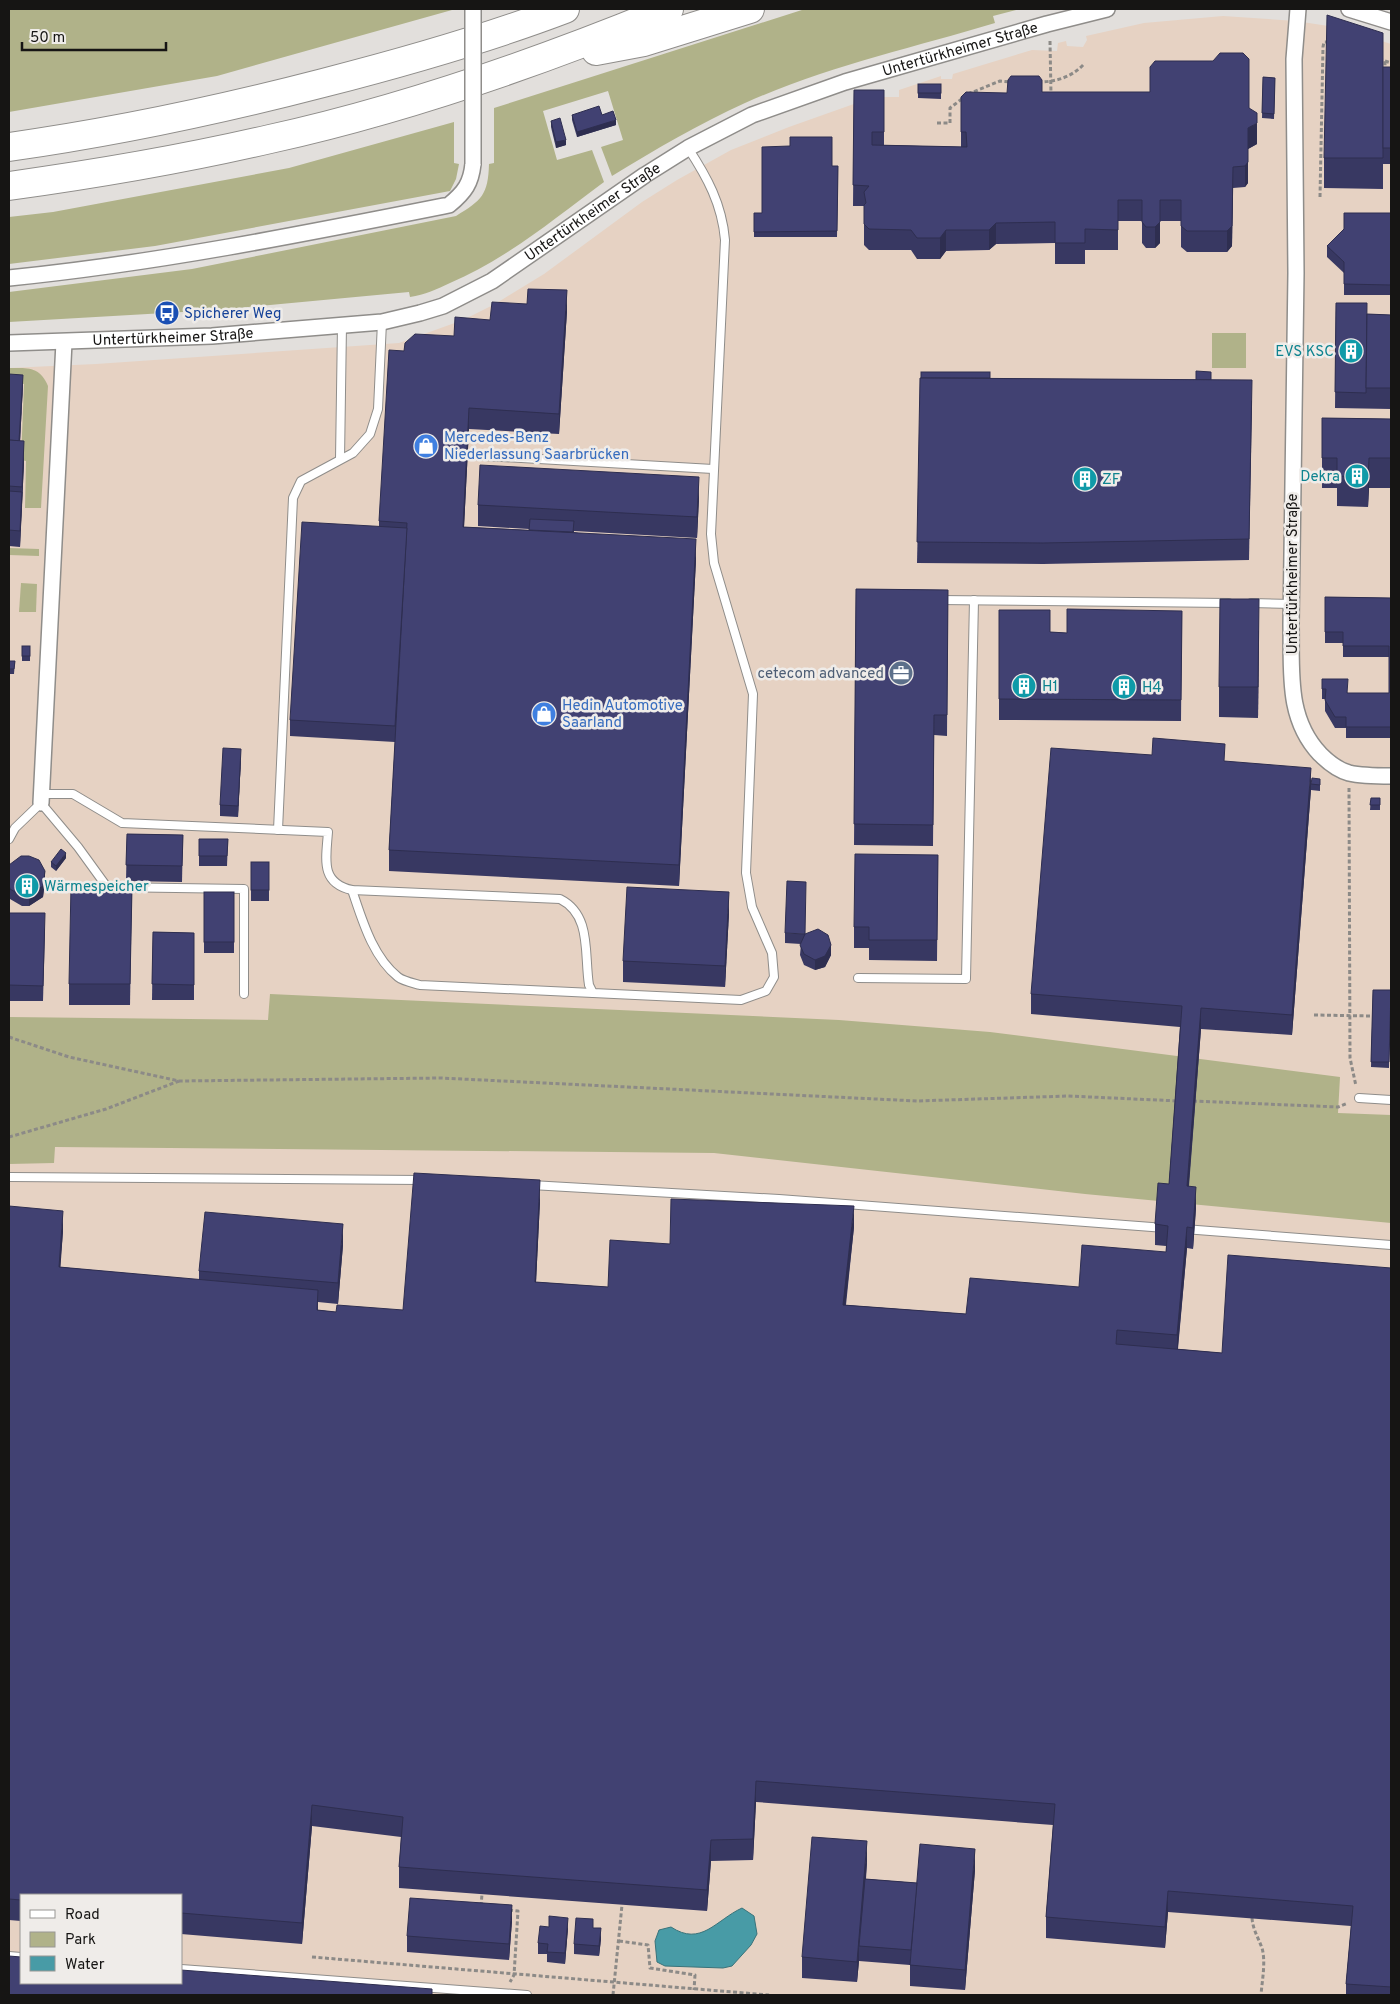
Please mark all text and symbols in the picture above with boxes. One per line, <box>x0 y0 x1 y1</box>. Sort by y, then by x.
street label: Untertürkheimer Straße <box>880 19 1040 82</box>
scale bar <box>22 20 166 52</box>
text: 50 m <box>30 29 65 48</box>
street label: Untertürkheimer Straße <box>522 159 665 266</box>
bus stop icon: Spicherer Weg <box>154 300 180 326</box>
place label: Spicherer Weg <box>184 305 281 324</box>
street label: Untertürkheimer Straße <box>92 325 254 351</box>
building icon: EVS KSC <box>1338 338 1364 364</box>
place label: EVS KSC <box>1275 343 1334 362</box>
place label: Mercedes-Benz Niederlassung Saarbrücken <box>444 429 629 465</box>
shop icon: Mercedes-Benz Niederlassung Saarbrücken <box>413 433 439 459</box>
building icon: Dekra <box>1344 463 1370 489</box>
building icon: ZF <box>1072 466 1098 492</box>
place label: Dekra <box>1300 468 1340 487</box>
place label: ZF <box>1102 471 1120 490</box>
street label: Untertürkheimer Straße <box>1284 494 1303 654</box>
office icon: cetecom advanced <box>888 660 914 686</box>
place label: cetecom advanced <box>757 665 884 684</box>
building icon: H1 <box>1011 673 1037 699</box>
building icon: H4 <box>1111 674 1137 700</box>
place label: H1 <box>1042 678 1058 697</box>
place label: H4 <box>1142 679 1162 698</box>
place label: Hedin Automotive Saarland <box>562 697 683 733</box>
shop icon: Hedin Automotive Saarland <box>531 701 557 727</box>
building icon: Wärmespeicher <box>14 873 40 899</box>
place label: Wärmespeicher <box>44 878 149 897</box>
legend <box>20 1894 182 1984</box>
text: Road <box>65 1906 100 1925</box>
text: Park <box>65 1931 96 1950</box>
text: Water <box>65 1956 105 1975</box>

